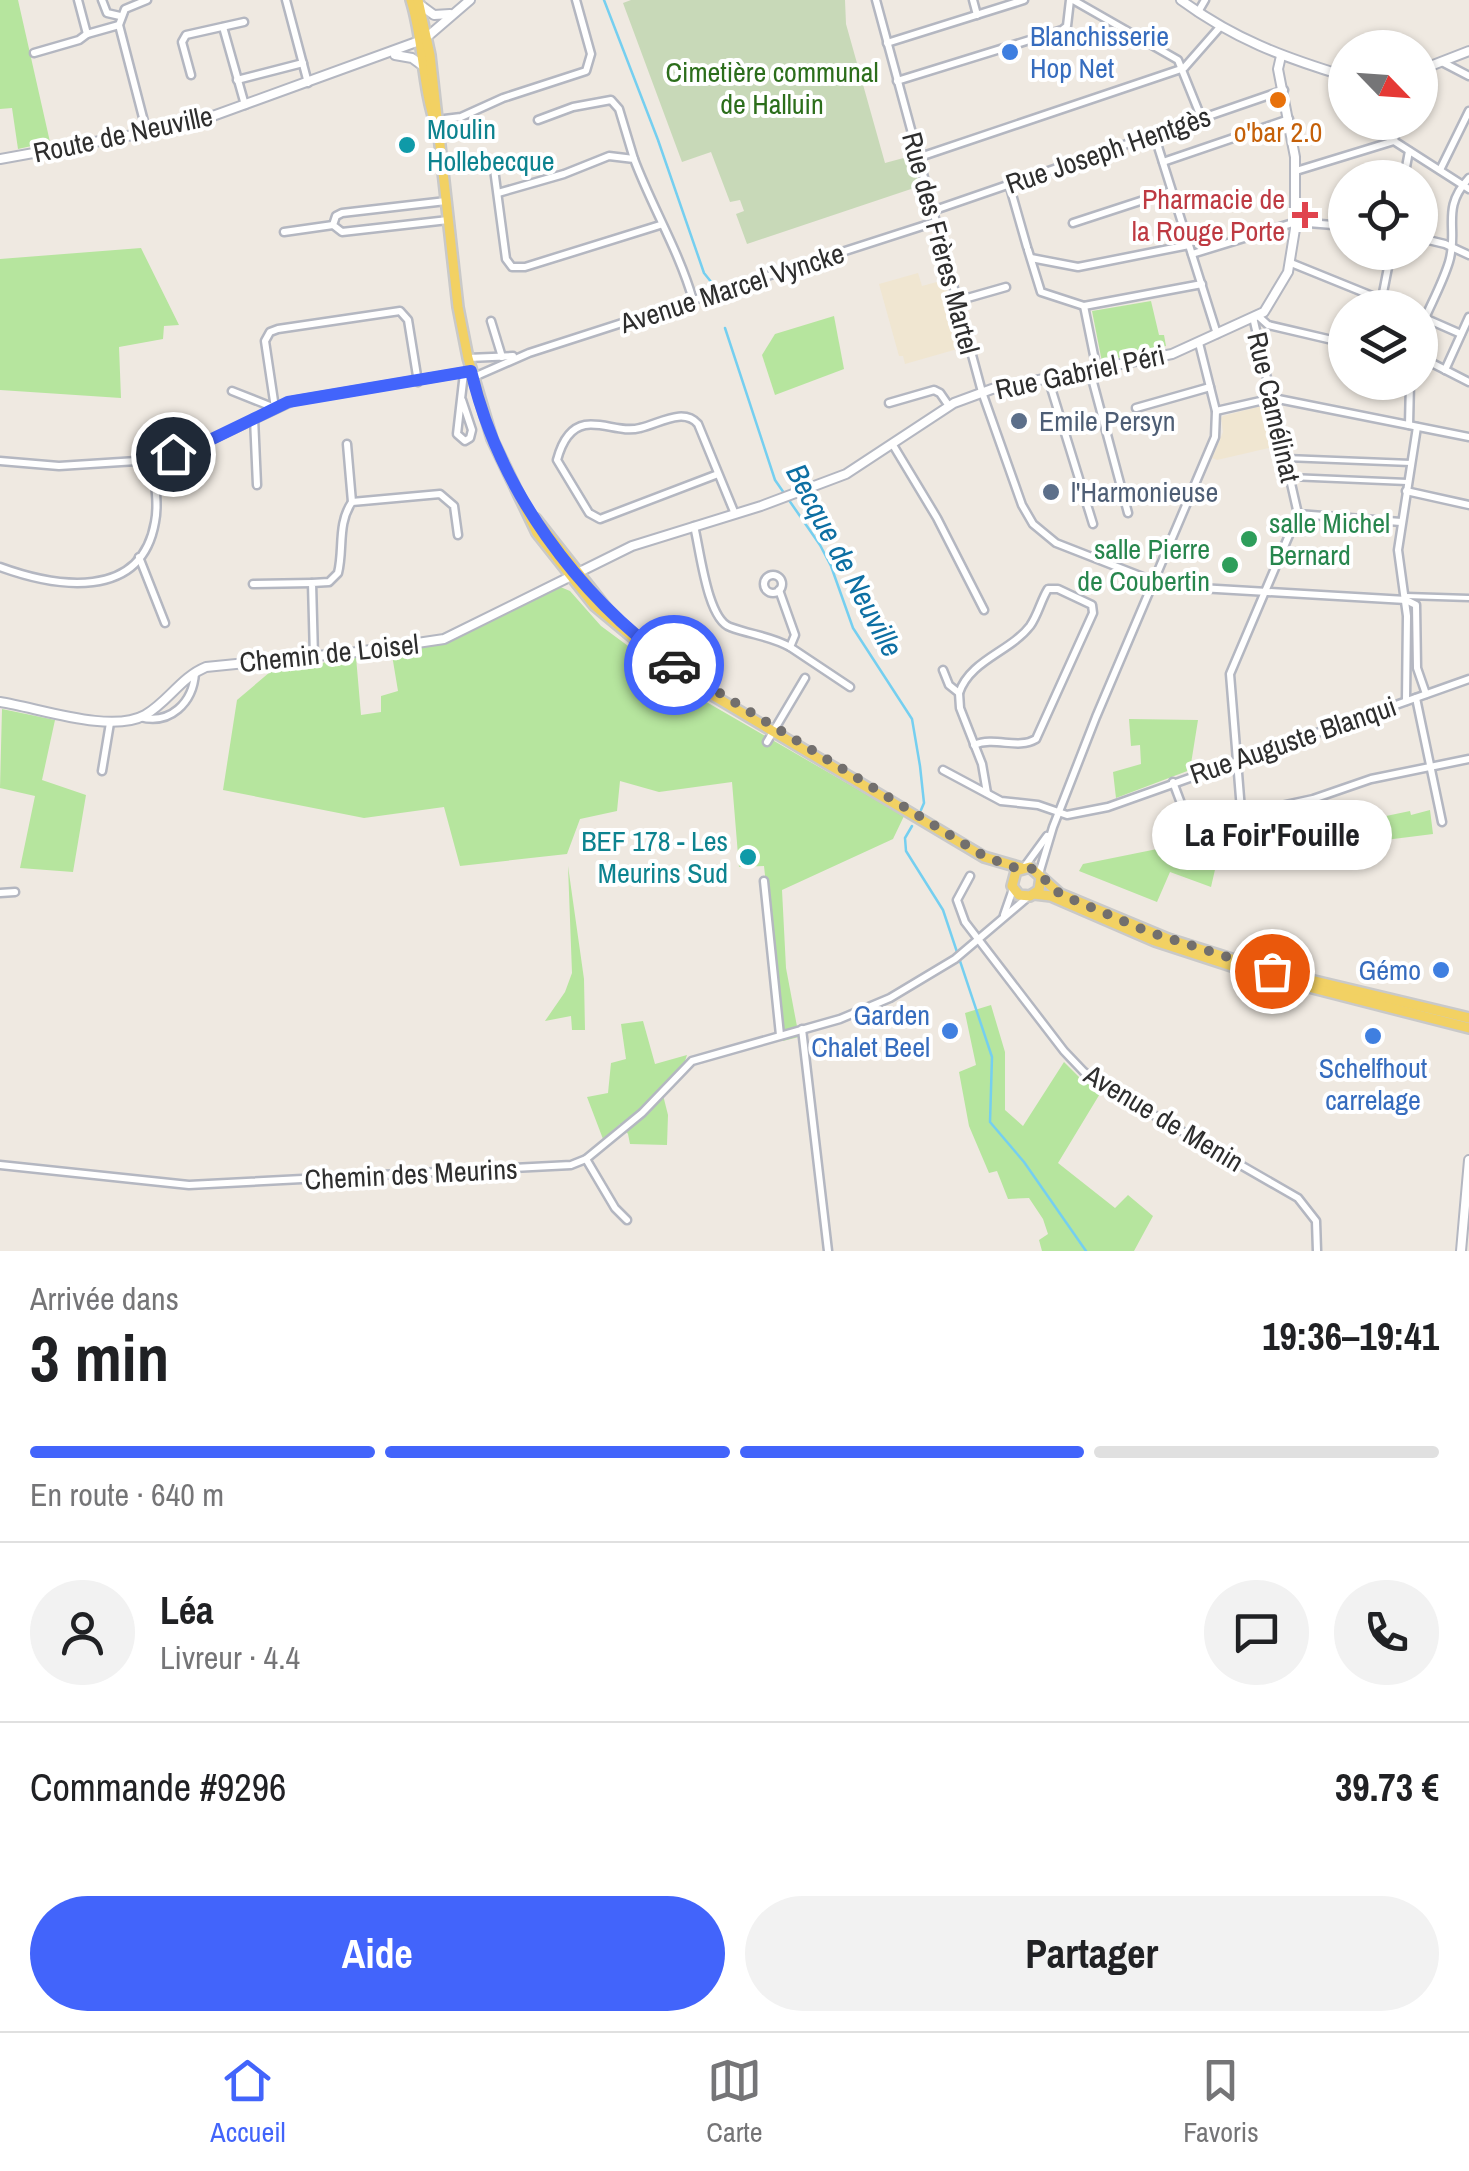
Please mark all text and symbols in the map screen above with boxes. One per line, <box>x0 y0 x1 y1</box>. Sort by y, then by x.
place label: Blanchisserie Hop Net <box>1030 17 1169 87</box>
north arrow <box>1328 30 1438 140</box>
map controls <box>1328 30 1438 400</box>
marker: Blanchisserie Hop Net <box>999 41 1021 63</box>
park label: Cimetière communal de Halluin <box>665 53 879 123</box>
marker: o'bar 2.0 <box>1267 89 1289 111</box>
street label: Route de Neuville <box>30 96 216 172</box>
street label: Rue Joseph Hentgès <box>1000 97 1216 203</box>
place label: Moulin Hollebecque <box>427 110 555 180</box>
place label: o'bar 2.0 <box>1234 113 1322 151</box>
street label: Rue des Frères Martel <box>893 128 989 358</box>
marker: Moulin Hollebecque <box>396 134 418 156</box>
button: locate <box>1328 160 1438 270</box>
place label: Pharmacie de la Rouge Porte <box>1132 180 1285 250</box>
marker: Pharmacie de la Rouge Porte <box>1294 204 1316 226</box>
street label: Avenue Marcel Vyncke <box>614 234 849 342</box>
button: layers <box>1328 290 1438 400</box>
street label: Rue Camélinat <box>1238 328 1310 486</box>
street label: Rue Gabriel Péri <box>992 336 1168 408</box>
place label: Emile Persyn <box>1039 402 1176 440</box>
marker: Emile Persyn <box>1008 410 1030 432</box>
pin <box>131 412 216 497</box>
icon: home <box>146 427 201 482</box>
water label: Becque de Neuville <box>777 456 913 664</box>
place label: l'Harmonieuse <box>1071 473 1218 511</box>
marker: l'Harmonieuse <box>1040 481 1062 503</box>
place label: salle Michel Bernard <box>1269 504 1390 574</box>
marker: salle Michel Bernard <box>1238 528 1260 550</box>
place label: salle Pierre de Coubertin <box>1077 530 1210 600</box>
marker: salle Pierre de Coubertin <box>1219 554 1241 576</box>
courier <box>624 615 724 715</box>
street label: Chemin de Loisel <box>238 625 420 681</box>
icon: car <box>647 638 702 693</box>
street label: Rue Auguste Blanqui <box>1185 687 1401 793</box>
callout: La Foir'Fouille <box>1152 801 1392 871</box>
text: La Foir'Fouille <box>1184 813 1360 856</box>
place label: BEF 178 - Les Meurins Sud <box>581 822 728 892</box>
marker: BEF 178 - Les Meurins Sud <box>737 846 759 868</box>
pin <box>1230 929 1315 1014</box>
icon: bag <box>1245 944 1300 999</box>
place label: Gémo <box>1358 951 1421 989</box>
marker: Gémo <box>1430 959 1452 981</box>
place label: Garden Chalet Beel <box>811 996 930 1066</box>
marker: Garden Chalet Beel <box>939 1020 961 1042</box>
marker: Schelfhout carrelage <box>1362 1025 1384 1047</box>
place label: Schelfhout carrelage <box>1319 1049 1427 1119</box>
street label: Avenue de Menin <box>1076 1055 1251 1181</box>
street label: Chemin des Meurins <box>304 1149 518 1199</box>
text: Arrivée dans <box>30 1277 179 1320</box>
text: 19:36–19:41 <box>1262 1311 1439 1362</box>
text: 3 min <box>30 1314 169 1401</box>
text: En route · 640 m <box>30 1473 224 1516</box>
button: person <box>30 1580 135 1685</box>
button: chat <box>1204 1580 1309 1685</box>
button: phone <box>1334 1580 1439 1685</box>
text: Léa <box>160 1585 214 1636</box>
text: Livreur · 4.4 <box>160 1636 300 1679</box>
text: Commande #9296 <box>30 1762 286 1813</box>
text: 39.73 € <box>1335 1762 1439 1813</box>
button: Aide <box>30 1896 725 2011</box>
button: Partager <box>745 1896 1439 2011</box>
tab: Accueil <box>210 2053 286 2151</box>
tab: Carte <box>706 2053 762 2151</box>
tab: Favoris <box>1183 2053 1259 2151</box>

